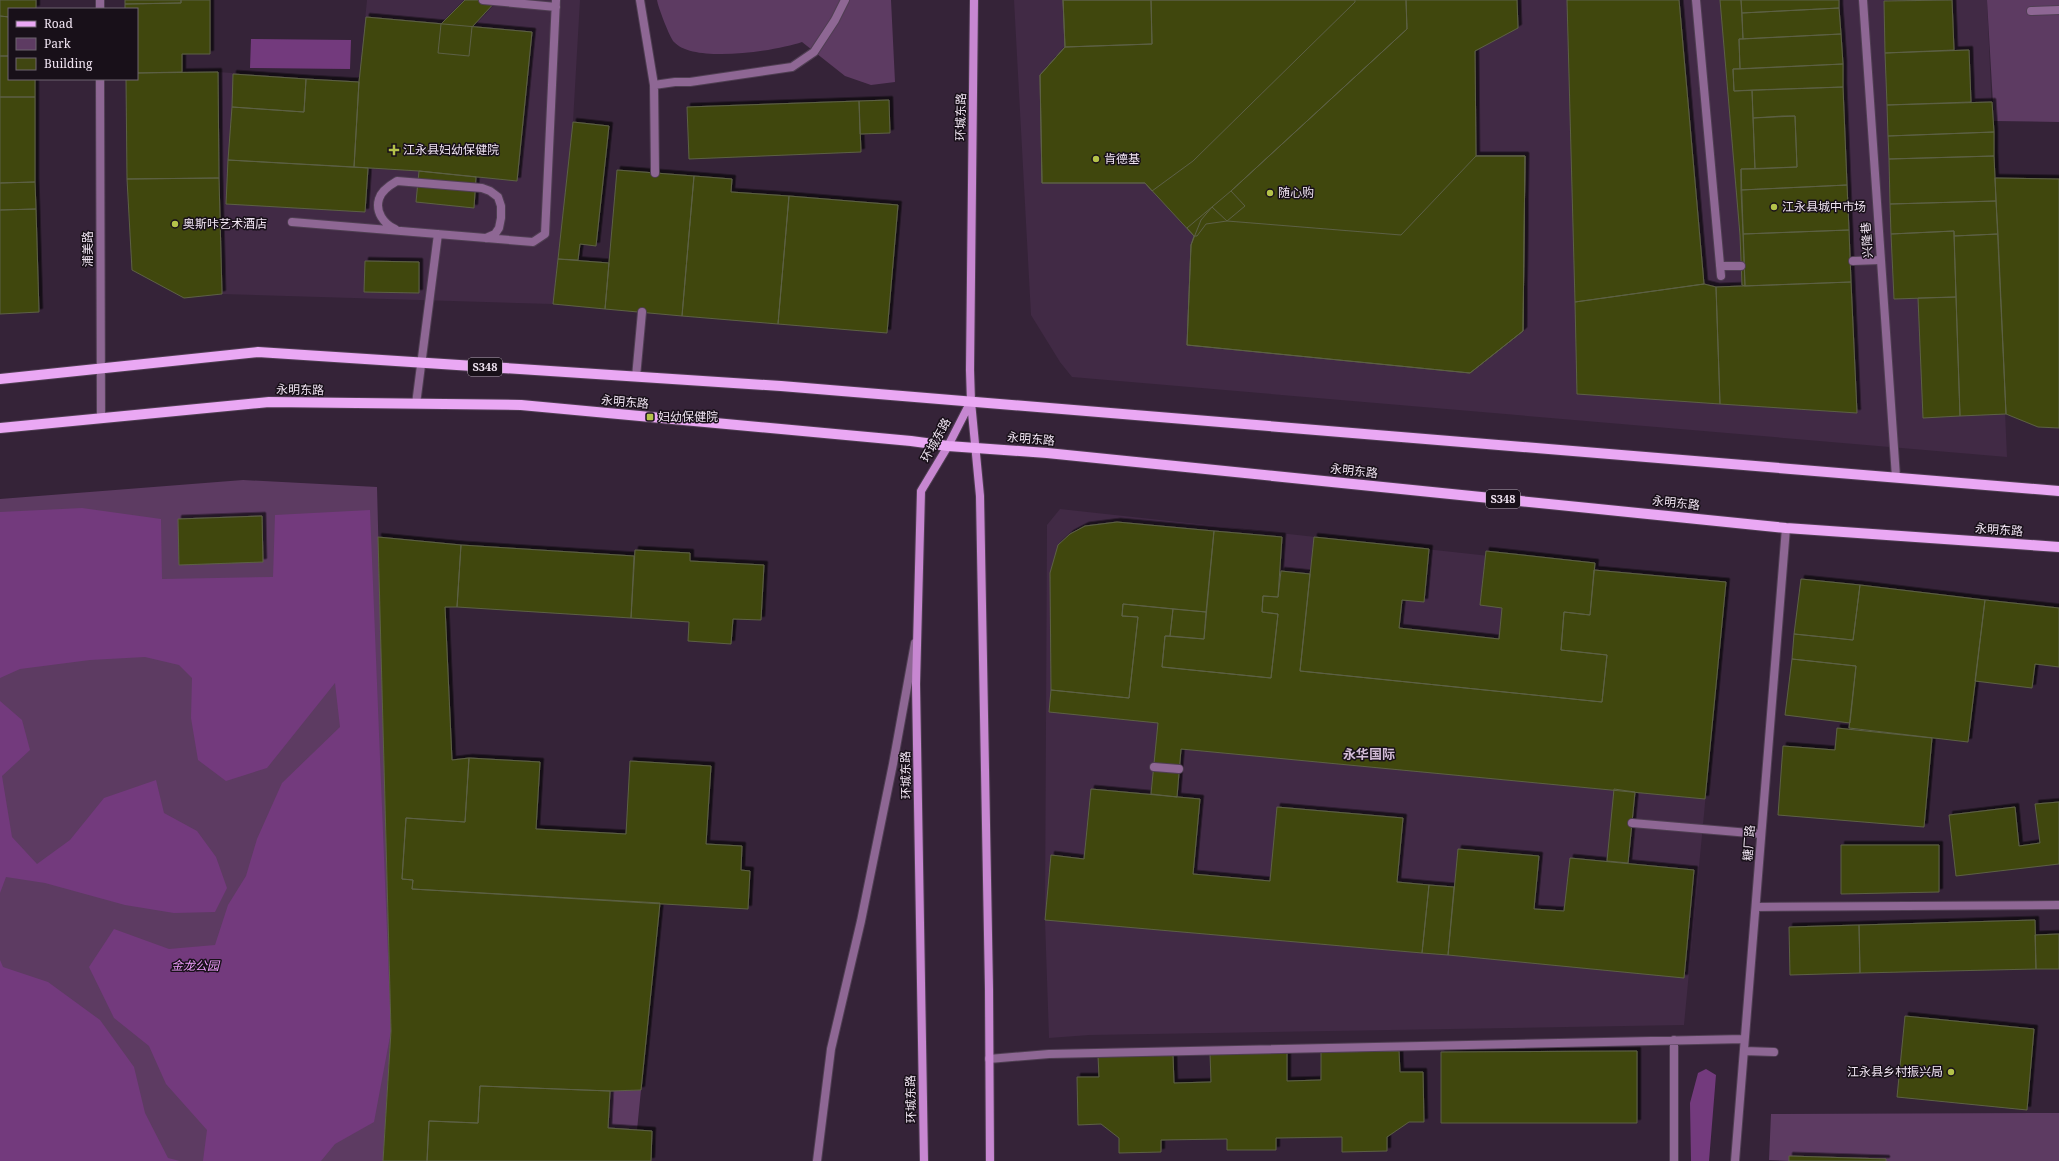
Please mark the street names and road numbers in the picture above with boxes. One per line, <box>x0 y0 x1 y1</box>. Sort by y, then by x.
street label: 环城东路 <box>952 93 969 141</box>
street label: 兴隆巷 <box>1857 221 1876 259</box>
street label: 浦美路 <box>79 231 96 267</box>
road number: S348 <box>468 358 502 376</box>
street label: 永明东路 <box>276 381 324 398</box>
street label: 永明东路 <box>600 391 650 412</box>
street label: 环城东路 <box>916 415 955 465</box>
street label: 永明东路 <box>1006 428 1056 449</box>
street label: 永明东路 <box>1329 460 1379 481</box>
road number: S348 <box>1486 490 1520 508</box>
street label: 永明东路 <box>1651 492 1701 513</box>
street label: 永明东路 <box>1974 519 2024 540</box>
street label: 环城东路 <box>897 751 914 799</box>
street label: 糖厂路 <box>1739 824 1758 862</box>
street label: 环城东路 <box>902 1075 919 1123</box>

